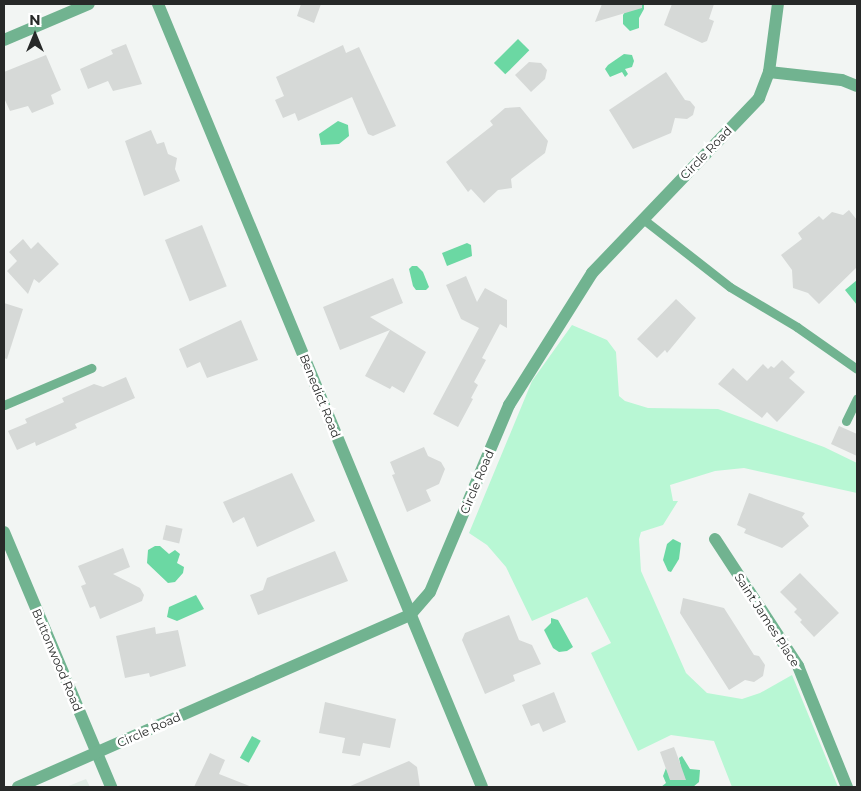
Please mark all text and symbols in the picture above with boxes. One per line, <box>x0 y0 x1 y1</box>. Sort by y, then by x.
north arrow <box>10 10 60 60</box>
text: N <box>29 11 41 29</box>
street label: Circle Road <box>677 124 735 182</box>
street label: Benedict Road <box>297 352 343 440</box>
street label: Circle Road <box>457 448 497 516</box>
street label: Saint James Place <box>731 570 803 670</box>
street label: Buttonwood Road <box>29 607 85 713</box>
street label: Circle Road <box>115 710 183 750</box>

